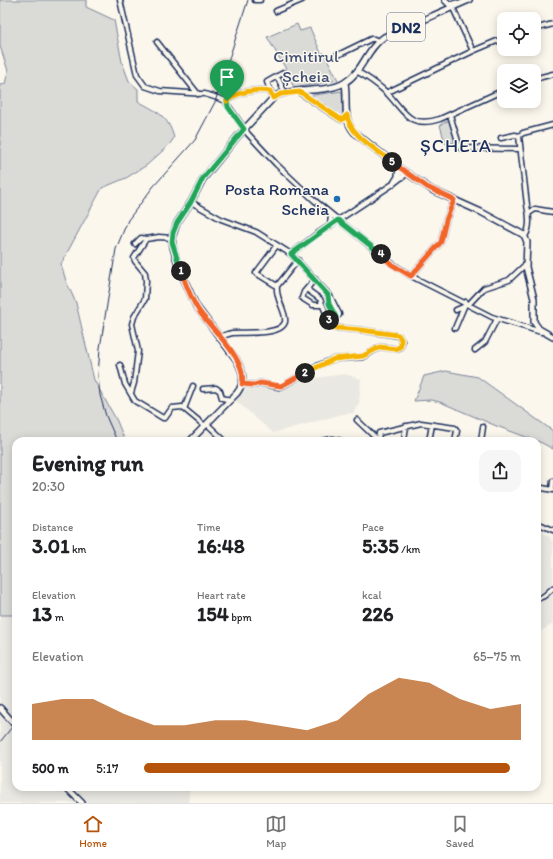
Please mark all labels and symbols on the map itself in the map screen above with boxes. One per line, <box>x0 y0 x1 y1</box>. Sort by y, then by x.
road number: DN2 <box>387 13 425 41</box>
park label: Cimitirul Șcheia <box>273 46 339 86</box>
pin <box>210 60 244 101</box>
district label: ȘCHEIA <box>420 134 492 157</box>
pin: 5 <box>382 152 402 172</box>
place label: Posta Romana Scheia <box>225 179 329 219</box>
marker: Posta Romana Scheia <box>332 194 342 204</box>
pin: 4 <box>371 244 391 264</box>
pin: 1 <box>171 261 191 281</box>
pin: 3 <box>319 310 339 330</box>
pin: 2 <box>295 363 315 383</box>

